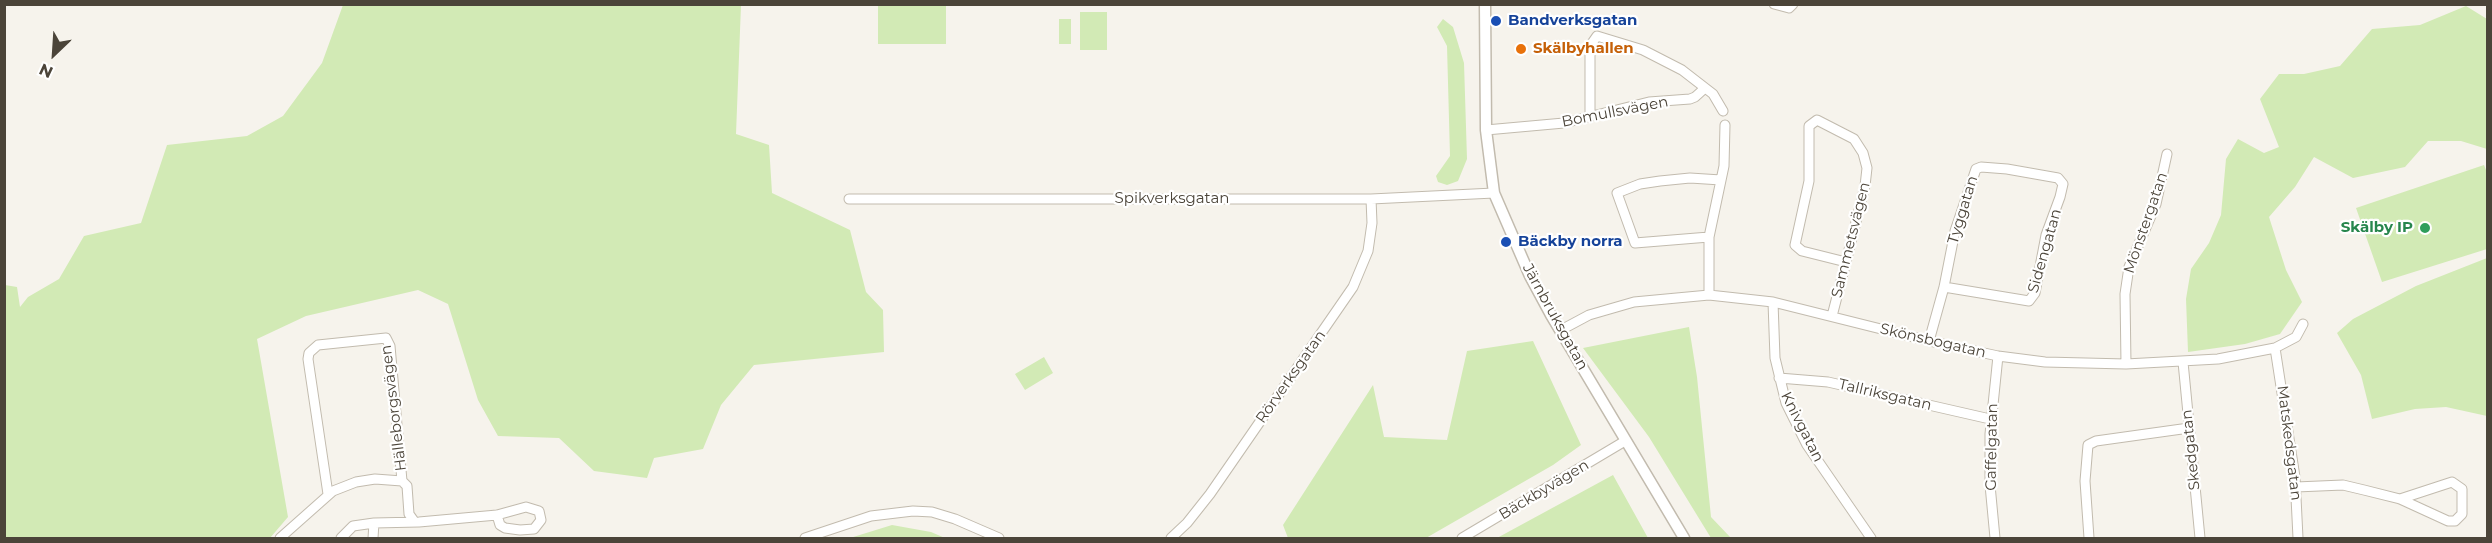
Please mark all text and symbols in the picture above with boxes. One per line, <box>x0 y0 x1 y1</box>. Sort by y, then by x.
place label: Bandverksgatan <box>1508 12 1637 30</box>
marker: Bandverksgatan <box>1489 14 1503 28</box>
north arrow <box>24 24 84 84</box>
place label: Skälbyhallen <box>1533 40 1634 58</box>
marker: Skälbyhallen <box>1514 42 1528 56</box>
text: N <box>36 59 56 82</box>
street label: Bomullsvägen <box>1560 93 1670 131</box>
street label: Mönstergatan <box>2120 170 2172 276</box>
street label: Tyggatan <box>1944 174 1982 246</box>
street label: Sammetsvägen <box>1828 180 1874 300</box>
street label: Spikverksgatan <box>1115 190 1229 208</box>
street label: Sidengatan <box>2024 207 2066 295</box>
place label: Skälby IP <box>2341 219 2413 237</box>
marker: Skälby IP <box>2418 221 2432 235</box>
place label: Bäckby norra <box>1518 233 1623 251</box>
marker: Bäckby norra <box>1499 235 1513 249</box>
street label: Järnbruksgatan <box>1518 261 1592 373</box>
street label: Skönsbogatan <box>1878 320 1988 362</box>
street label: Rörverksgatan <box>1252 327 1330 427</box>
street label: Hälleborgsvägen <box>377 344 411 472</box>
street label: Tallriksgatan <box>1837 376 1933 414</box>
street label: Matskedsgatan <box>2273 384 2305 502</box>
street label: Knivgatan <box>1777 389 1827 465</box>
street label: Gaffelgatan <box>1982 403 2002 491</box>
street label: Skedgatan <box>2178 409 2204 491</box>
street label: Bäckbyvägen <box>1496 456 1592 524</box>

